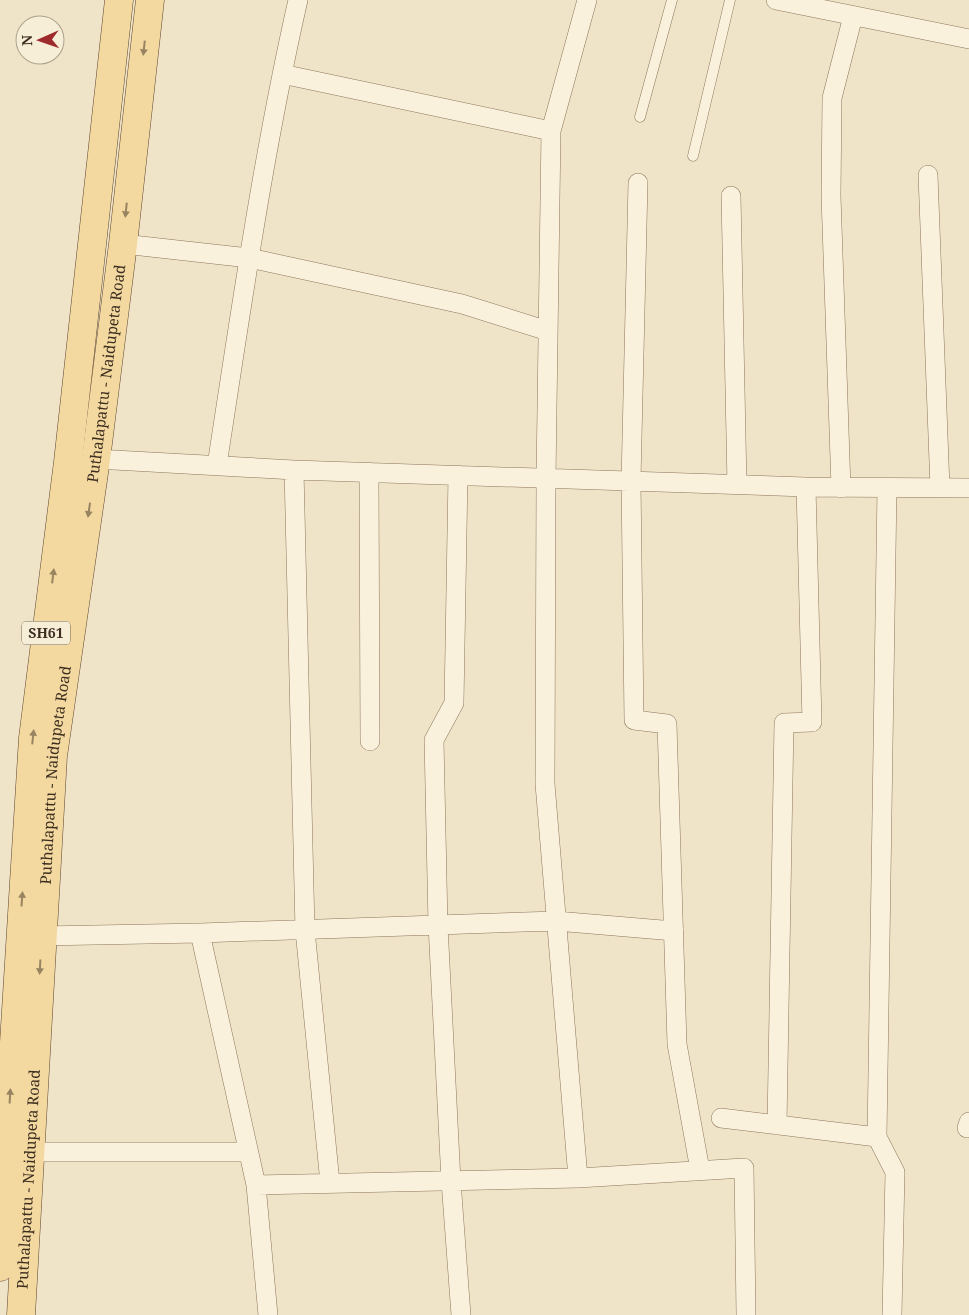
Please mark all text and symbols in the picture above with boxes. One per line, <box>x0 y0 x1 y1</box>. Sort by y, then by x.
north arrow <box>15 15 65 65</box>
text: N <box>17 35 36 46</box>
one-way arrow <box>140 41 148 57</box>
one-way arrow <box>122 202 130 218</box>
street label: Puthalapattu - Naidupeta Road <box>82 263 129 484</box>
one-way arrow <box>84 502 92 518</box>
one-way arrow <box>49 568 57 584</box>
road number: SH61 <box>22 622 70 644</box>
street label: Puthalapattu - Naidupeta Road <box>35 664 75 885</box>
one-way arrow <box>29 729 37 745</box>
one-way arrow <box>19 891 27 907</box>
one-way arrow <box>36 959 44 975</box>
street label: Puthalapattu - Naidupeta Road <box>12 1069 44 1289</box>
one-way arrow <box>7 1088 15 1104</box>

